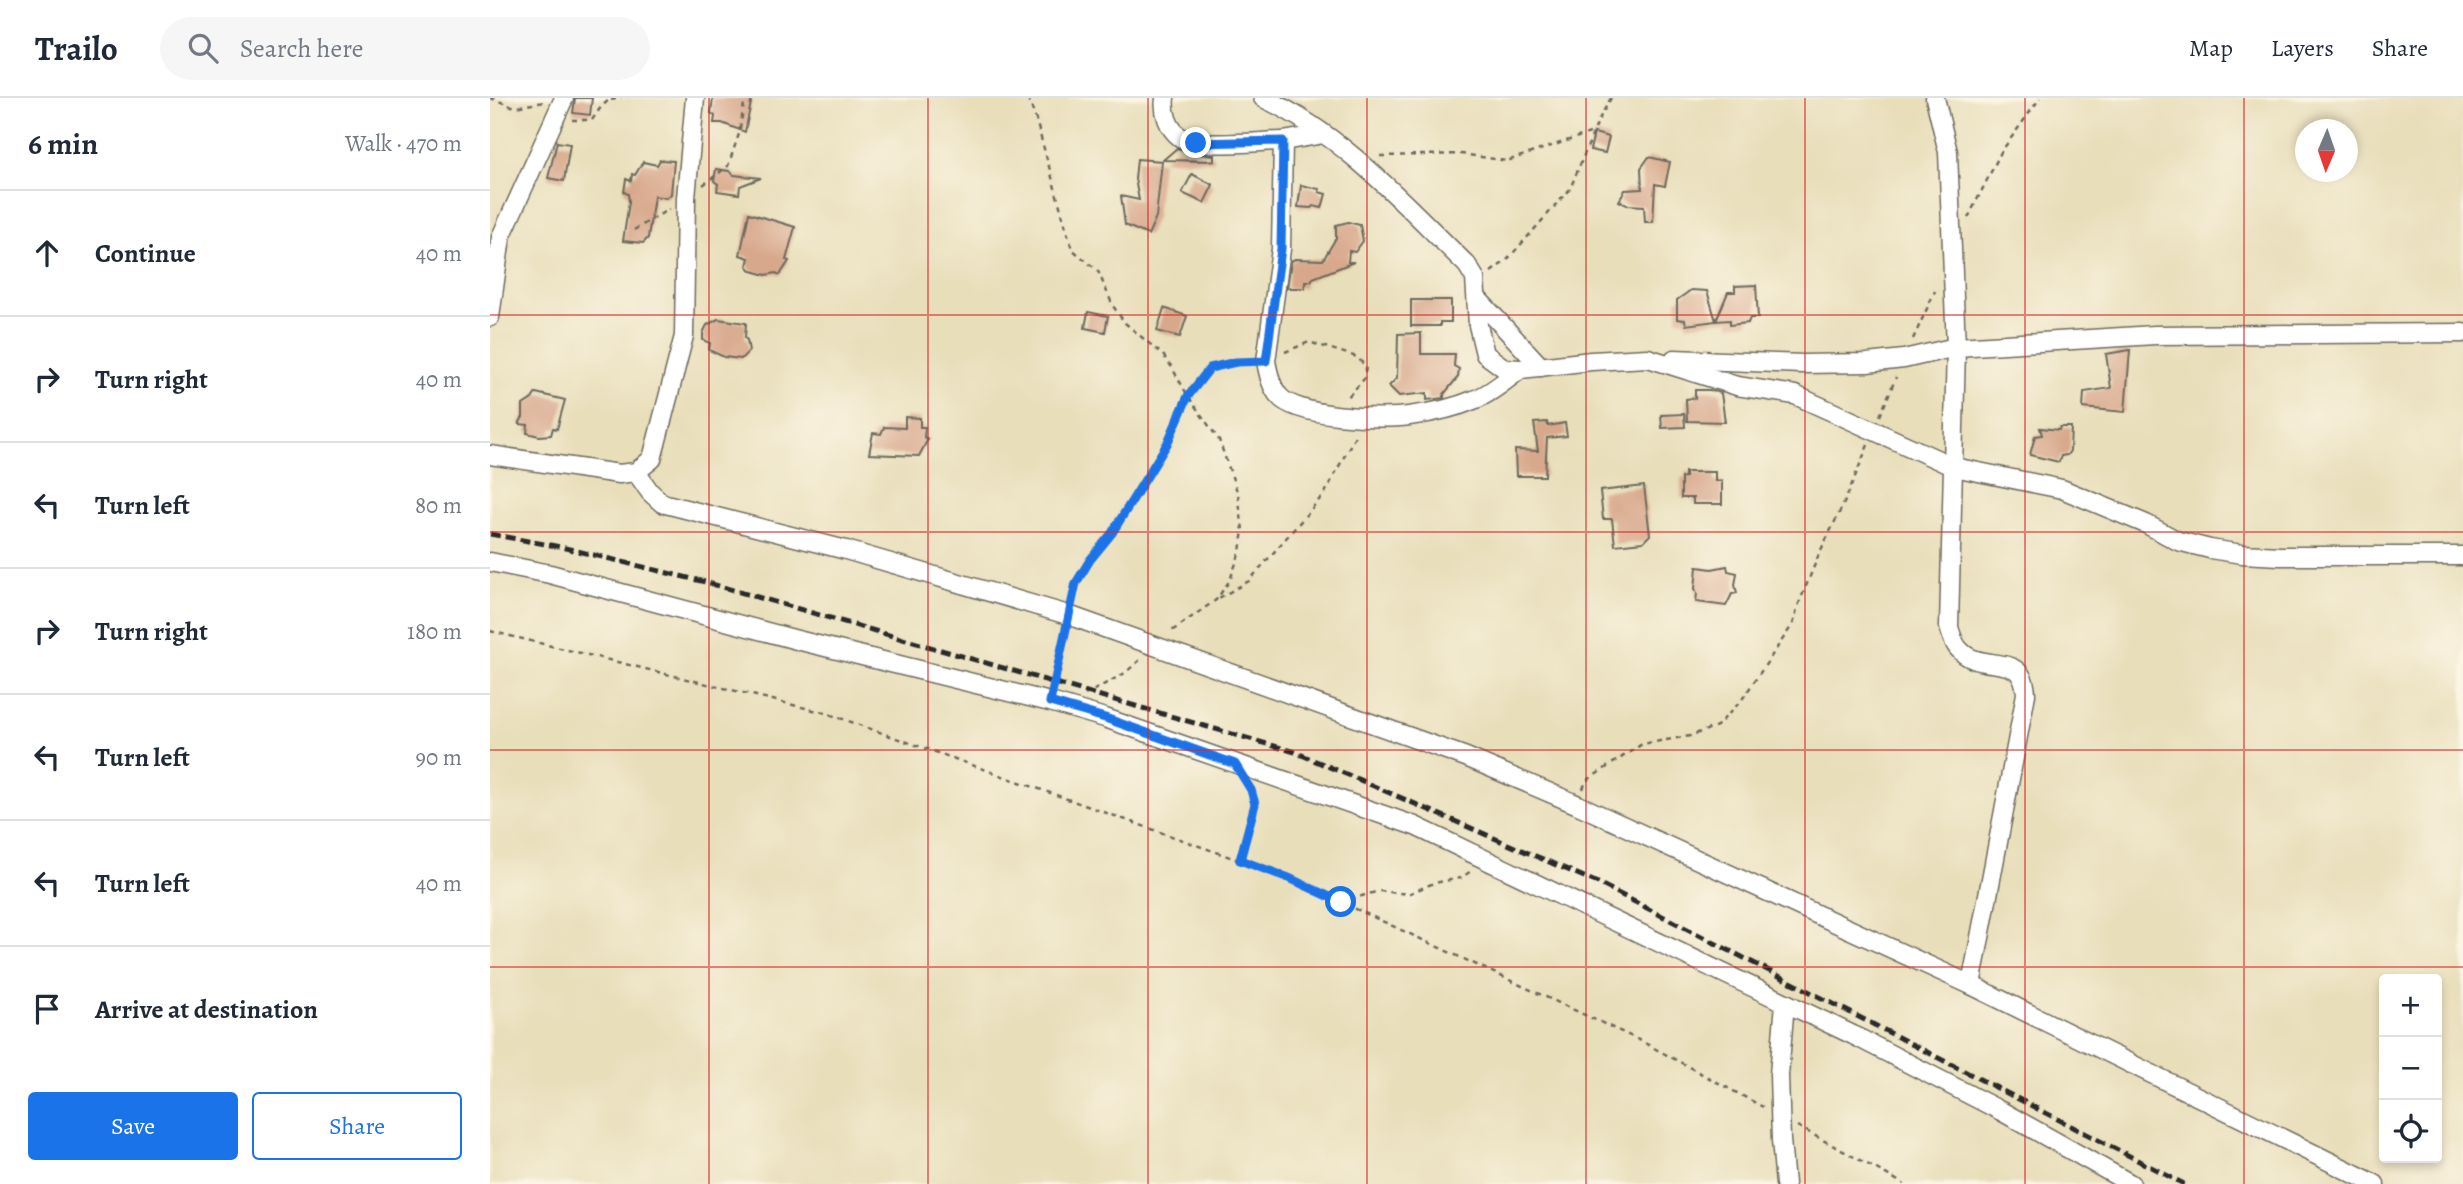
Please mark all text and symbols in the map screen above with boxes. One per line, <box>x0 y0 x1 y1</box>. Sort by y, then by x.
search box <box>160 17 650 80</box>
text: Trailo <box>35 26 118 71</box>
icon: search <box>184 29 222 67</box>
text: Search here <box>240 31 364 66</box>
text: Map <box>2189 32 2233 64</box>
text: Layers <box>2271 32 2334 64</box>
text: Share <box>2372 32 2428 64</box>
north arrow <box>2295 119 2358 182</box>
text: 6 min <box>28 124 98 164</box>
route end <box>1180 127 1211 158</box>
text: Walk · 470 m <box>345 128 462 159</box>
icon: ahead <box>28 234 66 272</box>
text: Continue <box>95 236 196 271</box>
text: 40 m <box>416 238 462 269</box>
icon: right <box>28 360 66 398</box>
text: Turn right <box>95 362 208 397</box>
text: 40 m <box>416 364 462 395</box>
icon: left <box>28 486 66 524</box>
text: Turn left <box>95 488 190 523</box>
text: 80 m <box>415 490 462 521</box>
icon: right <box>28 612 66 650</box>
text: Turn right <box>95 614 208 649</box>
text: 180 m <box>407 616 462 647</box>
icon: left <box>28 738 66 776</box>
text: Turn left <box>95 740 190 775</box>
text: 90 m <box>416 742 462 773</box>
icon: left <box>28 864 66 902</box>
text: Turn left <box>95 866 190 901</box>
text: 40 m <box>416 868 462 899</box>
route start <box>1325 886 1356 917</box>
map controls <box>2379 974 2442 1163</box>
button: + <box>2379 974 2442 1037</box>
icon: arrive <box>28 990 66 1028</box>
text: Arrive at destination <box>95 992 318 1027</box>
button: − <box>2379 1037 2442 1100</box>
button: Save <box>28 1092 238 1160</box>
button: Share <box>252 1092 462 1160</box>
button: locate <box>2379 1100 2442 1163</box>

